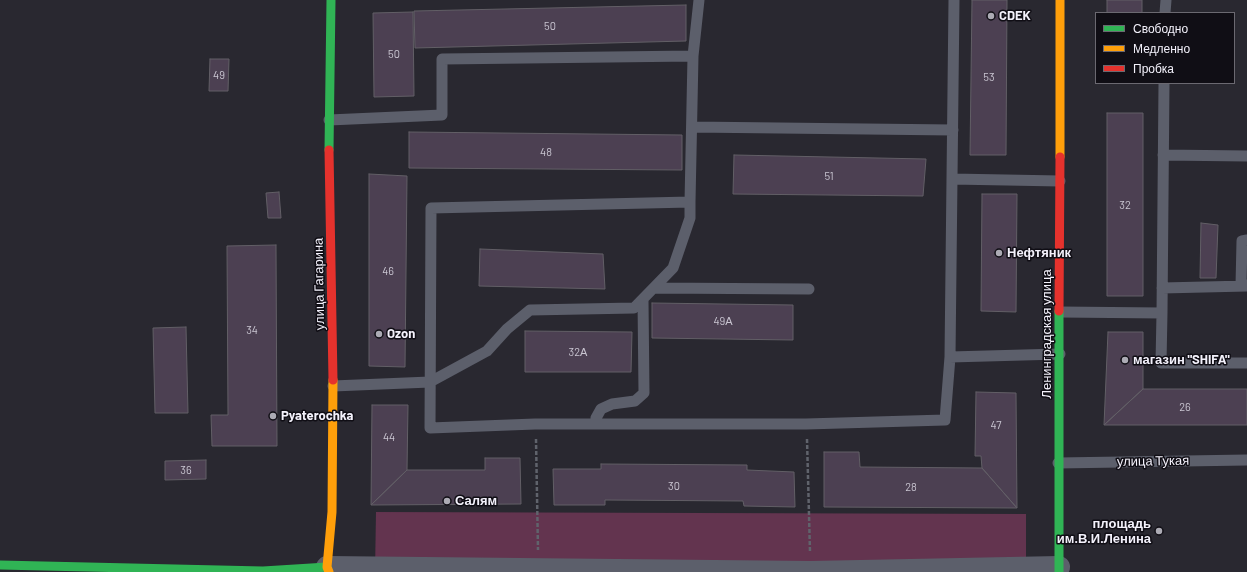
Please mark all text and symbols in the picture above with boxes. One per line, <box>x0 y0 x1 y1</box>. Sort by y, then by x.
place label: CDEK <box>999 8 1031 24</box>
marker: CDEK <box>986 11 996 21</box>
legend <box>1095 12 1235 84</box>
house number: 50 <box>544 19 556 33</box>
text: Свободно <box>1133 21 1188 35</box>
text: Медленно <box>1133 41 1190 55</box>
house number: 50 <box>388 47 400 61</box>
text: Пробка <box>1133 61 1174 75</box>
house number: 49 <box>213 68 225 82</box>
house number: 53 <box>983 70 995 84</box>
house number: 48 <box>540 145 552 159</box>
house number: 51 <box>824 169 834 183</box>
house number: 32 <box>1119 198 1131 212</box>
street label: улица Гагарина <box>310 238 328 330</box>
place label: Нефтяник <box>1007 245 1071 261</box>
marker: Нефтяник <box>994 248 1004 258</box>
house number: 46 <box>382 264 394 278</box>
street label: Ленинградская улица <box>1039 269 1055 399</box>
house number: 49А <box>713 314 733 328</box>
house number: 34 <box>246 323 258 337</box>
place label: Ozon <box>387 326 415 342</box>
marker: Ozon <box>374 329 384 339</box>
house number: 32А <box>569 345 587 359</box>
place label: магазин "SHIFA" <box>1133 352 1230 368</box>
marker: магазин "SHIFA" <box>1120 355 1130 365</box>
house number: 26 <box>1179 400 1191 414</box>
place label: Pyaterochka <box>281 408 353 424</box>
marker: Pyaterochka <box>268 411 278 421</box>
house number: 47 <box>991 418 1001 432</box>
house number: 44 <box>383 430 395 444</box>
street label: улица Тукая <box>1117 453 1189 469</box>
house number: 36 <box>180 463 192 477</box>
house number: 30 <box>668 479 680 493</box>
house number: 28 <box>905 480 917 494</box>
place label: Салям <box>455 493 497 509</box>
marker: Салям <box>442 496 452 506</box>
place label: площадь им.В.И.Ленина <box>1057 516 1151 547</box>
marker: площадь им.В.И.Ленина <box>1154 526 1164 536</box>

